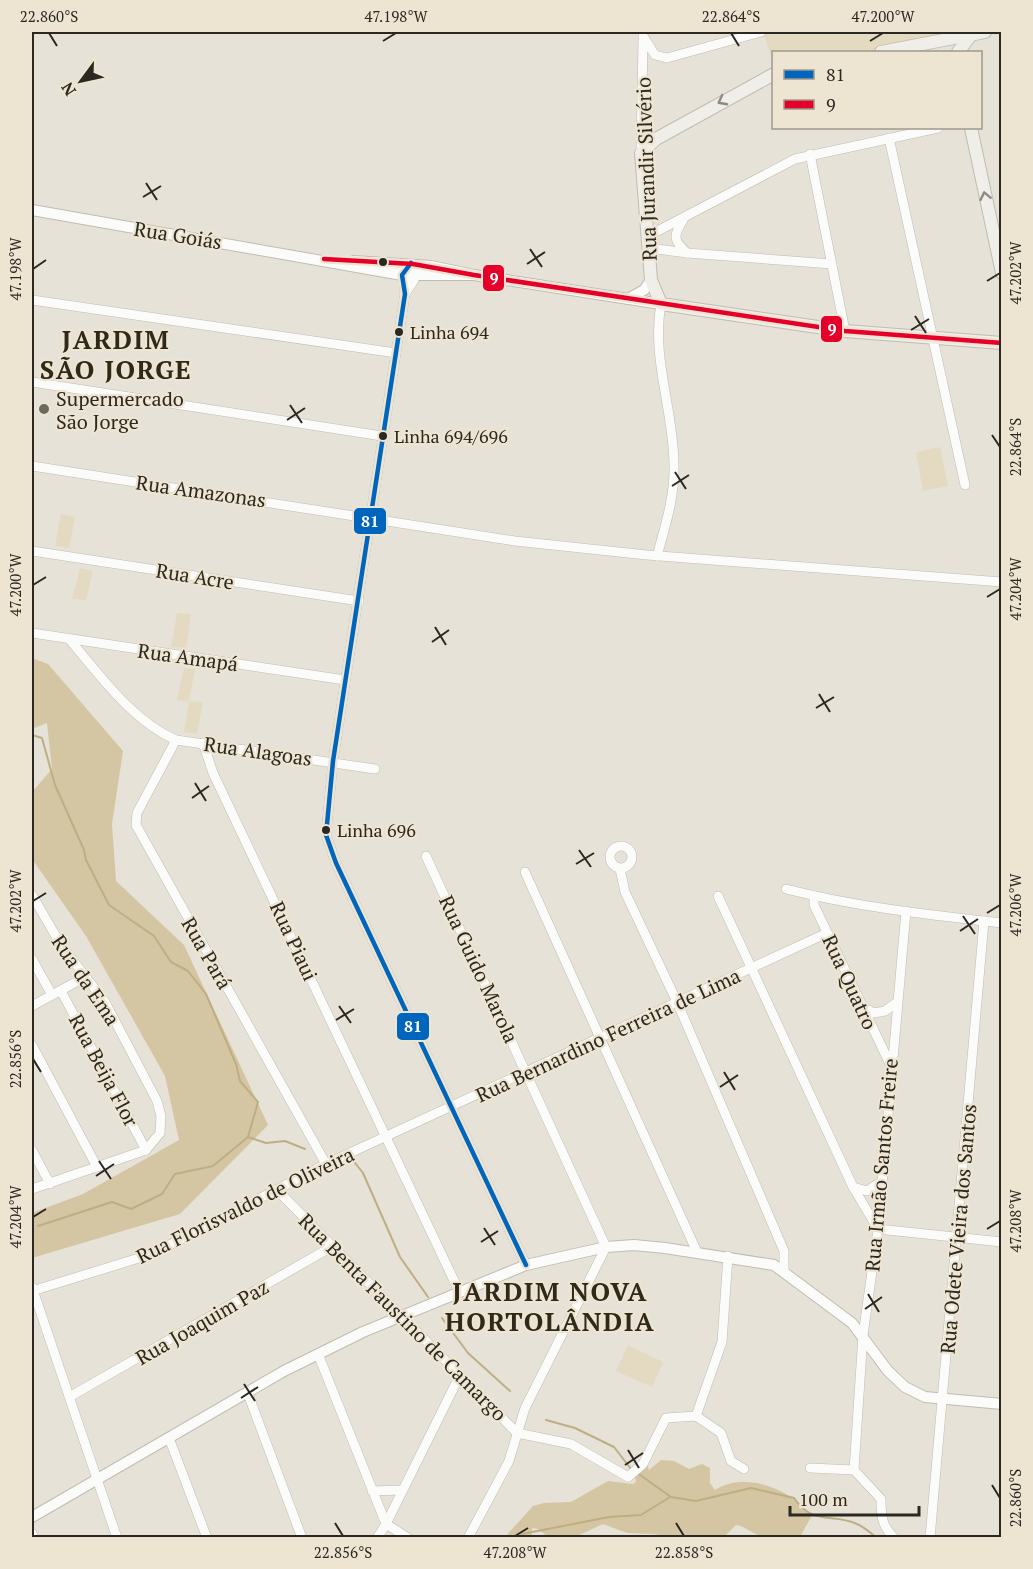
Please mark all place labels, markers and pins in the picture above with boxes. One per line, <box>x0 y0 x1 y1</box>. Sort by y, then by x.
unlabelled marker <box>377 256 389 268</box>
place label: Linha 694 <box>410 320 489 344</box>
marker: Linha 694 <box>393 326 405 338</box>
place label: Supermercado São Jorge <box>56 385 184 435</box>
marker: Supermercado São Jorge <box>37 402 51 416</box>
place label: Linha 694/696 <box>394 424 508 448</box>
marker: Linha 694/696 <box>377 430 389 442</box>
place label: Linha 696 <box>337 818 416 842</box>
marker: Linha 696 <box>320 824 332 836</box>

